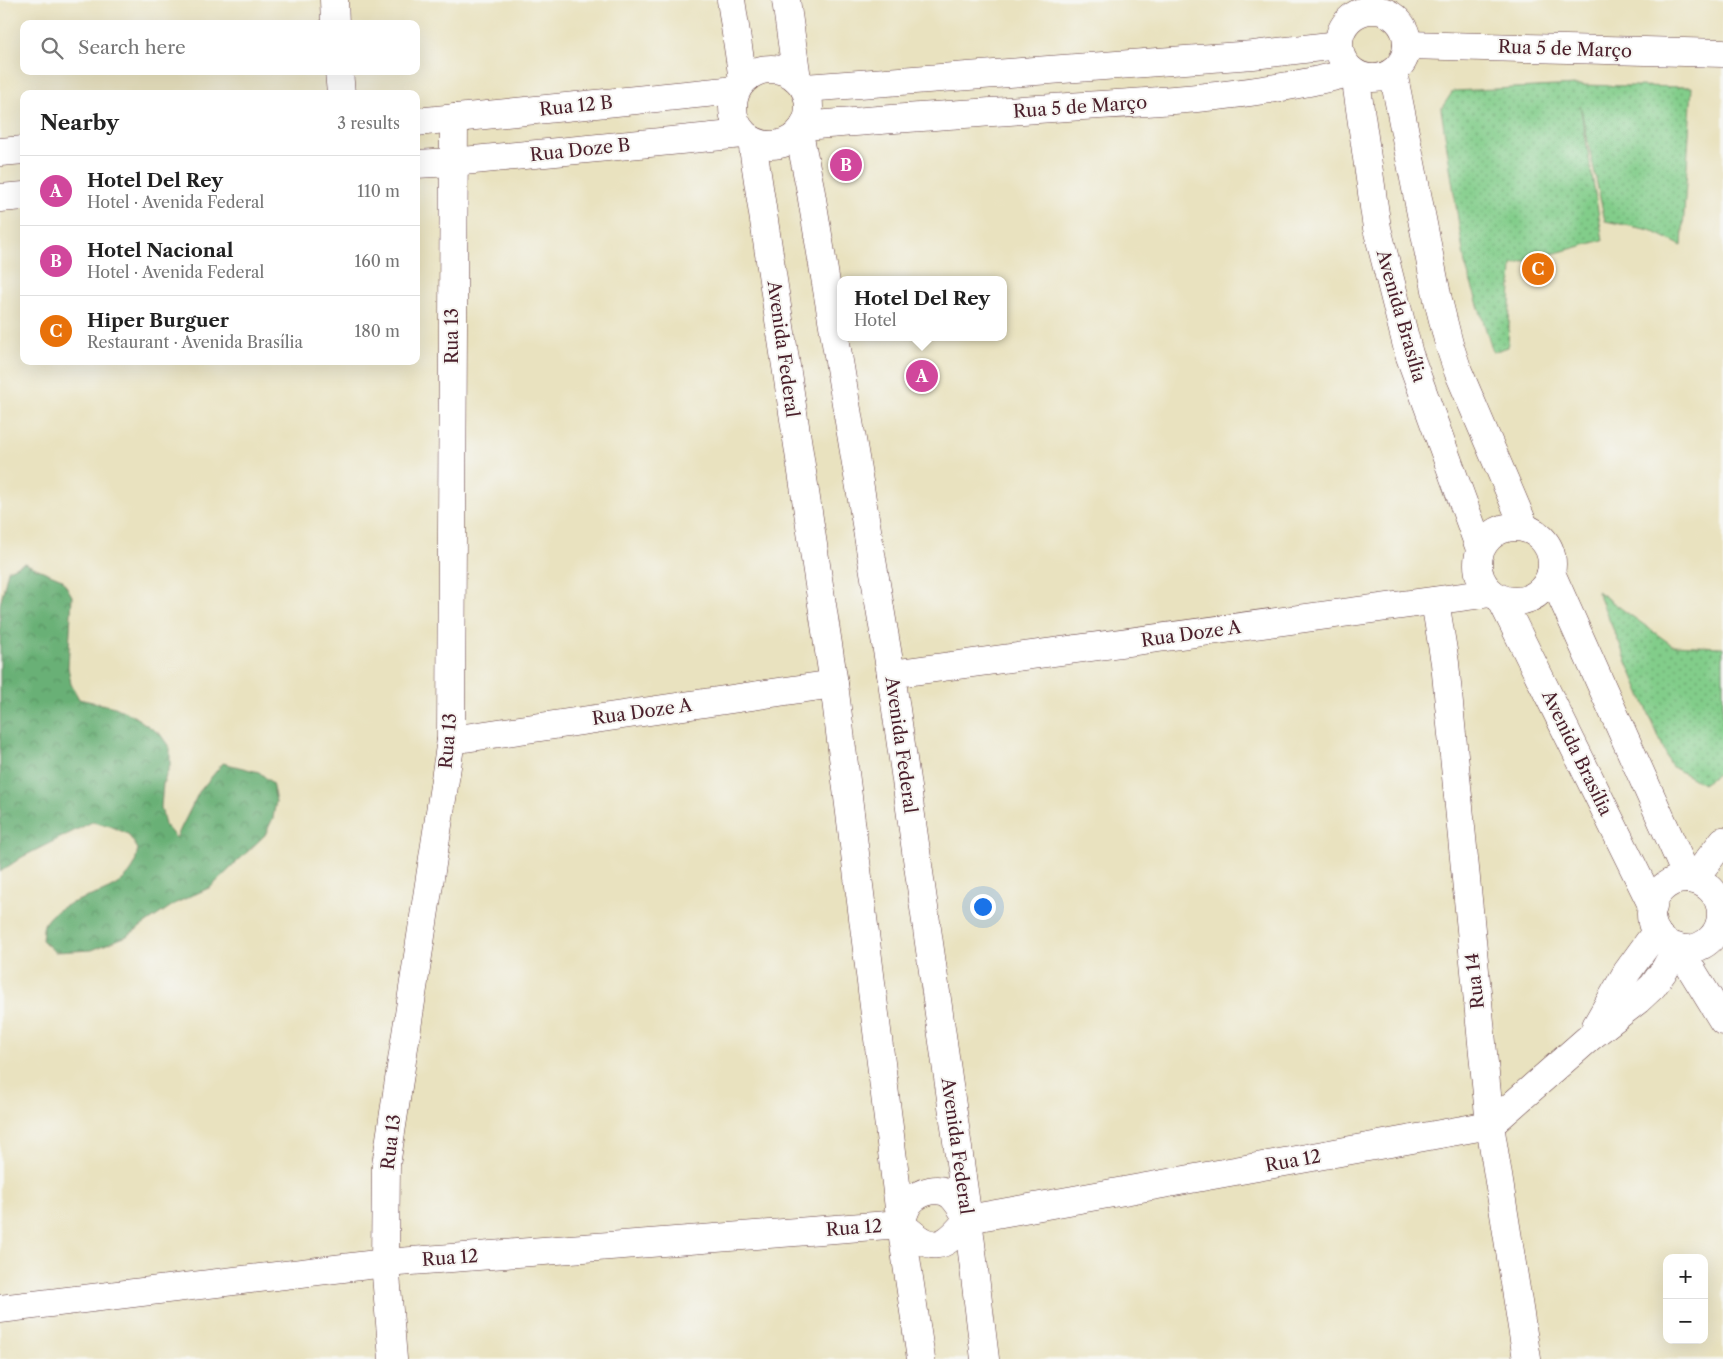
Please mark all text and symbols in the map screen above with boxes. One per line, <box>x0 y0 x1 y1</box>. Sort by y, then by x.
search box <box>20 20 420 75</box>
icon: search <box>38 34 66 62</box>
text: Search here <box>78 36 186 59</box>
street label: Rua 5 de Março <box>1498 36 1632 62</box>
street label: Rua 12 B <box>538 91 614 121</box>
street label: Rua 5 de Março <box>1012 91 1148 123</box>
text: Nearby <box>40 110 119 135</box>
text: 3 results <box>337 113 400 133</box>
street label: Rua Doze B <box>529 134 631 166</box>
pin: B <box>830 146 862 184</box>
text: Hotel Del Rey <box>87 169 223 192</box>
text: A <box>50 181 62 201</box>
text: 110 m <box>357 181 400 201</box>
text: Hotel · Avenida Federal <box>87 192 264 212</box>
text: Hotel Nacional <box>87 239 234 262</box>
street label: Avenida Brasília <box>1371 246 1431 385</box>
pin: C <box>1522 250 1554 288</box>
text: B <box>50 251 62 271</box>
text: 160 m <box>355 251 400 271</box>
text: Hotel · Avenida Federal <box>87 262 264 282</box>
popup <box>837 276 1007 341</box>
street label: Avenida Federal <box>762 278 803 419</box>
text: Hotel Del Rey <box>854 287 990 310</box>
street label: Rua 13 <box>441 308 463 364</box>
text: Hiper Burguer <box>87 309 229 332</box>
text: Hotel <box>854 310 897 330</box>
text: C <box>50 321 62 341</box>
text: 180 m <box>354 321 400 341</box>
text: Restaurant · Avenida Brasília <box>87 332 303 352</box>
pin: A <box>906 357 938 395</box>
street label: Rua Doze A <box>1140 616 1243 652</box>
street label: Avenida Federal <box>880 674 921 815</box>
street label: Avenida Brasília <box>1537 686 1617 820</box>
street label: Rua Doze A <box>591 694 694 730</box>
street label: Rua 13 <box>435 712 461 770</box>
your location <box>970 894 996 920</box>
street label: Rua 14 <box>1461 952 1489 1010</box>
street label: Avenida Federal <box>936 1075 977 1216</box>
street label: Rua 13 <box>377 1113 405 1171</box>
street label: Rua 12 <box>1263 1145 1323 1177</box>
street label: Rua 12 <box>825 1215 883 1241</box>
street label: Rua 12 <box>421 1245 479 1271</box>
map controls <box>1663 1254 1708 1344</box>
button: + <box>1663 1254 1708 1299</box>
button: − <box>1663 1299 1708 1344</box>

